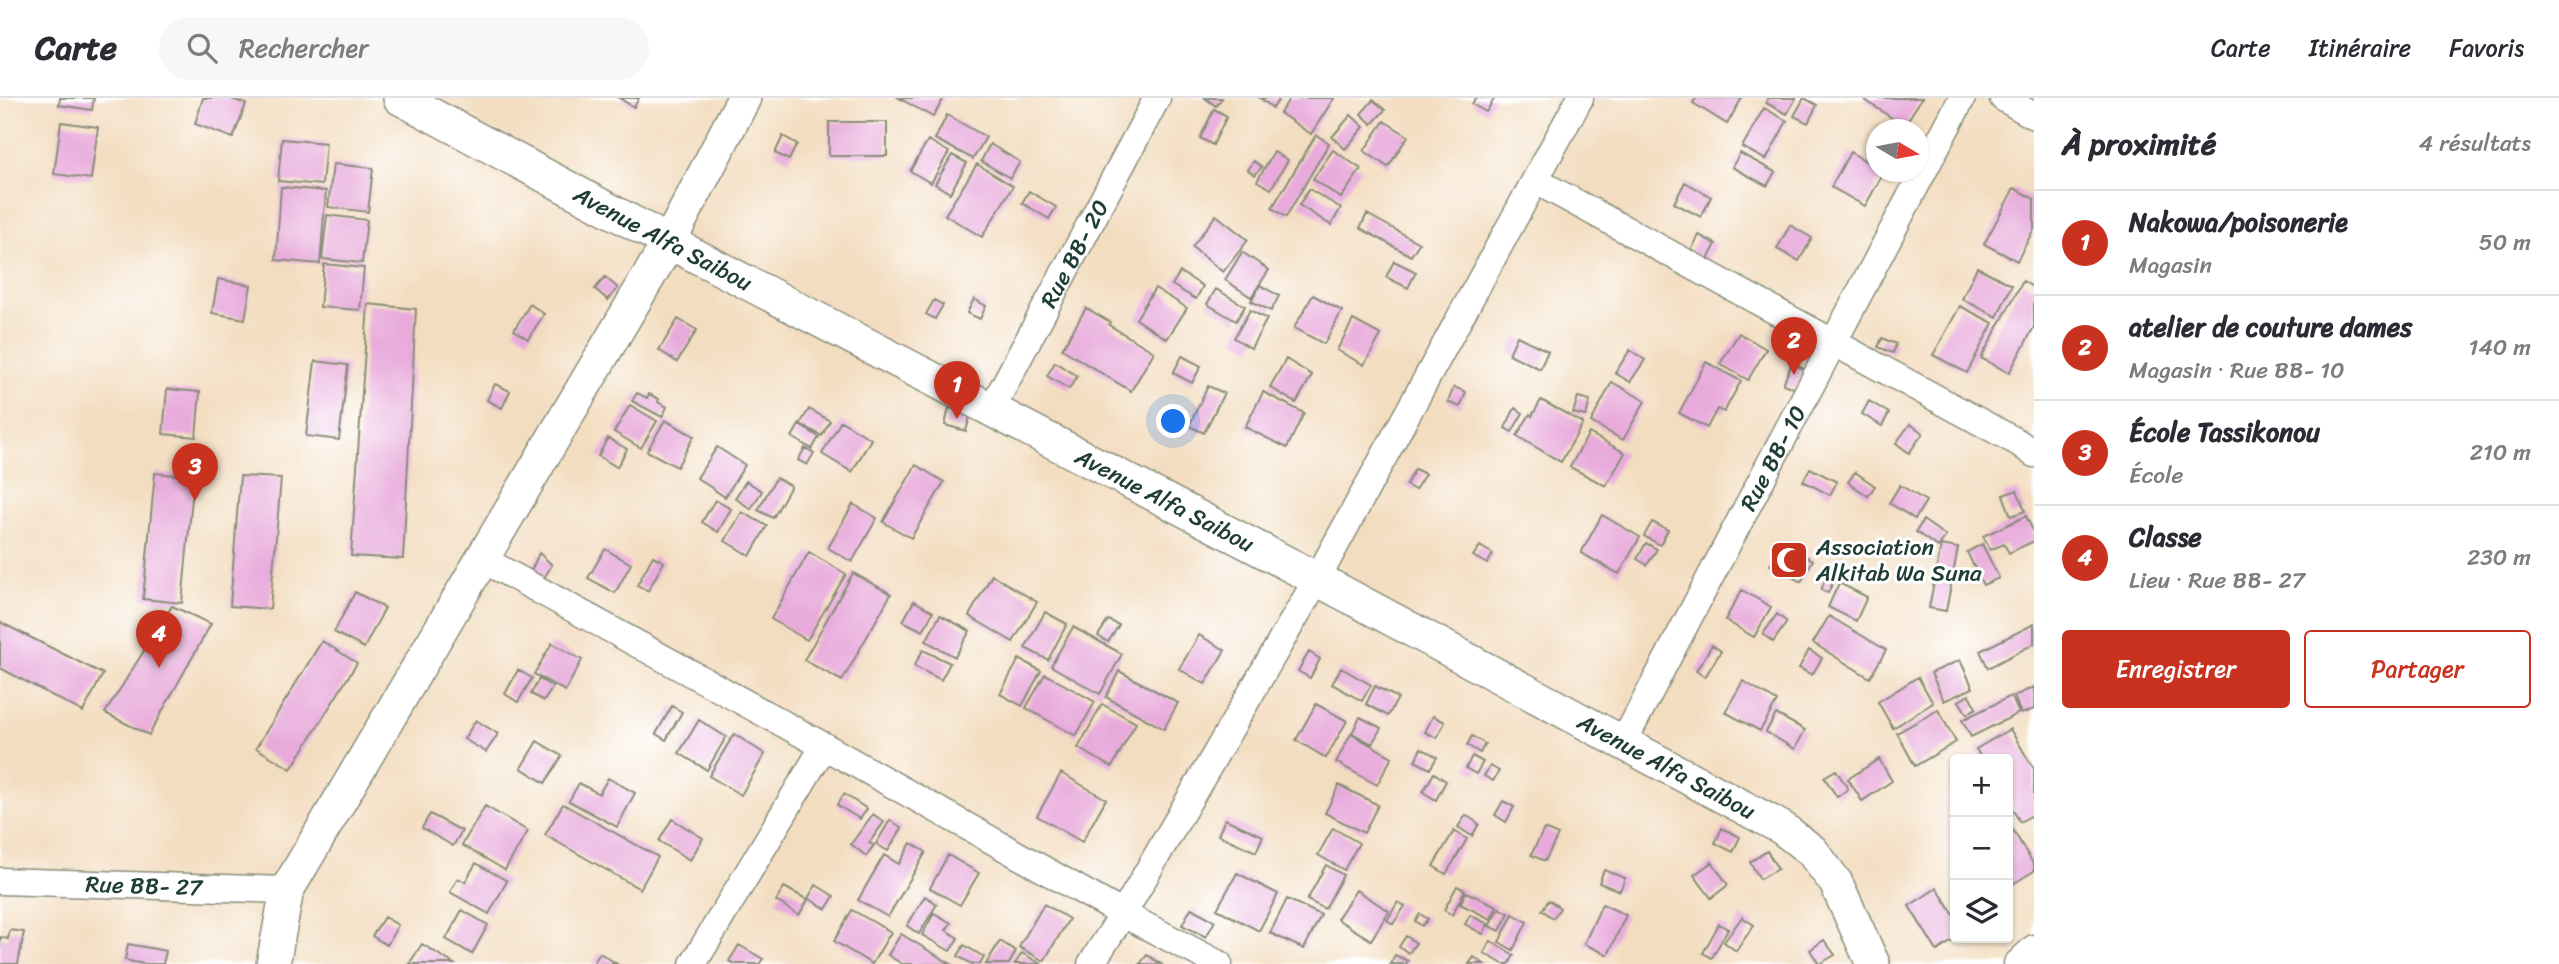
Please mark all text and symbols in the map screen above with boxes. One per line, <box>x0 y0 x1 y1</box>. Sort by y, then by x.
search box <box>159 17 649 80</box>
text: Carte <box>35 19 117 77</box>
text: Rechercher <box>239 25 369 71</box>
text: Carte <box>2211 27 2271 69</box>
text: Itinéraire <box>2309 27 2411 69</box>
text: Favoris <box>2449 27 2524 69</box>
icon: search <box>183 29 221 67</box>
text: À proximité <box>2062 117 2216 171</box>
north arrow <box>1866 119 1929 182</box>
text: 4 résultats <box>2419 123 2531 164</box>
street label: Avenue Alfa Saibou <box>565 174 760 303</box>
street label: Rue BB- 20 <box>1029 192 1121 316</box>
text: Nakowa/poisonerie <box>2129 199 2348 245</box>
text: 1 <box>2080 222 2090 263</box>
text: 50 m <box>2479 222 2531 263</box>
text: Magasin <box>2129 245 2212 286</box>
text: atelier de couture dames <box>2129 304 2412 350</box>
pin: 2 <box>1771 317 1817 375</box>
text: 2 <box>2078 327 2092 368</box>
text: 140 m <box>2469 327 2531 368</box>
text: Magasin · Rue BB- 10 <box>2129 350 2345 391</box>
pin: 1 <box>934 361 980 419</box>
street label: Rue BB- 10 <box>1728 398 1818 519</box>
your location <box>1156 404 1190 438</box>
text: École Tassikonou <box>2129 409 2320 455</box>
text: 3 <box>2079 432 2091 473</box>
text: 210 m <box>2470 432 2531 473</box>
street label: Avenue Alfa Saibou <box>1067 436 1262 564</box>
pin: 3 <box>172 443 218 501</box>
text: École <box>2129 455 2183 496</box>
text: Classe <box>2129 514 2202 560</box>
place label: Association Alkitab Wa Suna <box>1815 527 1982 594</box>
text: 4 <box>2078 537 2092 578</box>
text: 230 m <box>2467 537 2531 578</box>
mosque icon: Association Alkitab Wa Suna <box>1768 539 1810 581</box>
text: Lieu · Rue BB- 27 <box>2129 560 2305 601</box>
pin: 4 <box>136 610 182 668</box>
button: Enregistrer <box>2062 630 2290 708</box>
button: Partager <box>2304 630 2531 708</box>
street label: Avenue Alfa Saibou <box>1569 701 1764 832</box>
map controls <box>1950 754 2013 943</box>
button: + <box>1950 754 2013 817</box>
button: − <box>1950 817 2013 880</box>
street label: Rue BB- 27 <box>85 864 205 908</box>
button: layers <box>1950 880 2013 943</box>

